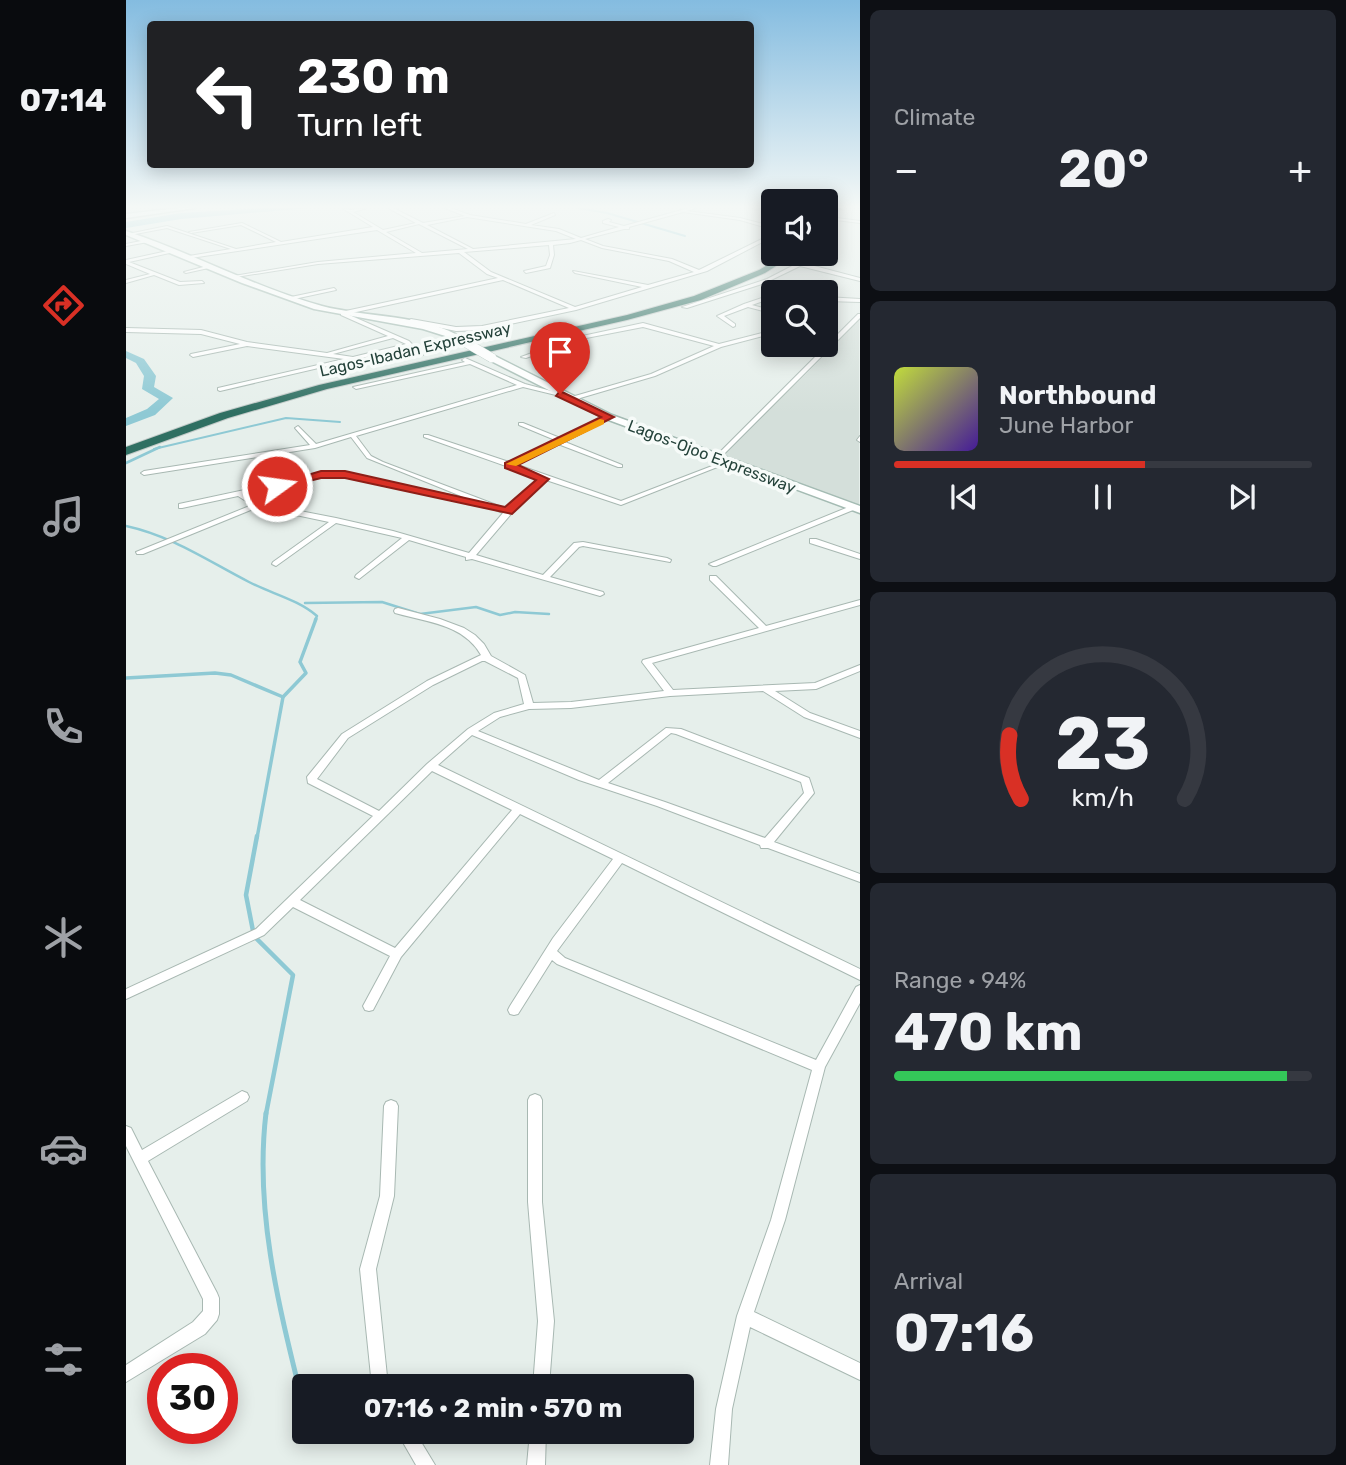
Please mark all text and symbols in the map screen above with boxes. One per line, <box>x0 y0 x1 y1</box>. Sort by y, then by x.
text: 230 m <box>297 47 450 105</box>
icon: left <box>182 49 273 140</box>
text: 07:14 <box>19 81 107 119</box>
text: Climate <box>894 103 975 131</box>
text: Turn left <box>297 106 422 144</box>
text: 20° <box>1058 138 1149 200</box>
text: − <box>894 147 919 193</box>
text: + <box>1288 147 1312 193</box>
map controls <box>761 189 838 357</box>
button: sound <box>761 189 838 266</box>
button: search <box>761 280 838 357</box>
icon: directions <box>39 281 88 330</box>
street label: Lagos-Ibadan Expressway <box>318 318 513 381</box>
pin <box>530 322 590 394</box>
icon: arrive <box>541 333 579 371</box>
text: Northbound <box>999 380 1157 411</box>
text: June Harbor <box>999 411 1133 439</box>
street label: Lagos-Ojoo Expressway <box>625 416 799 497</box>
position arrow <box>240 449 314 523</box>
icon: previous <box>945 478 983 516</box>
icon: pause <box>1084 478 1122 516</box>
icon: next <box>1223 478 1261 516</box>
icon: music <box>39 492 88 541</box>
text: 23 <box>1055 701 1151 787</box>
icon: phone <box>39 702 88 751</box>
text: km/h <box>1072 782 1134 811</box>
icon: climate <box>39 913 88 962</box>
text: Range · 94% <box>894 966 1026 994</box>
text: 470 km <box>894 1001 1083 1063</box>
icon: car <box>39 1124 88 1173</box>
text: Arrival <box>894 1267 963 1295</box>
text: 07:16 <box>894 1302 1034 1364</box>
icon: filters <box>39 1335 88 1384</box>
speed limit sign: 30 <box>147 1353 238 1444</box>
text: 07:16 · 2 min · 570 m <box>364 1393 622 1424</box>

